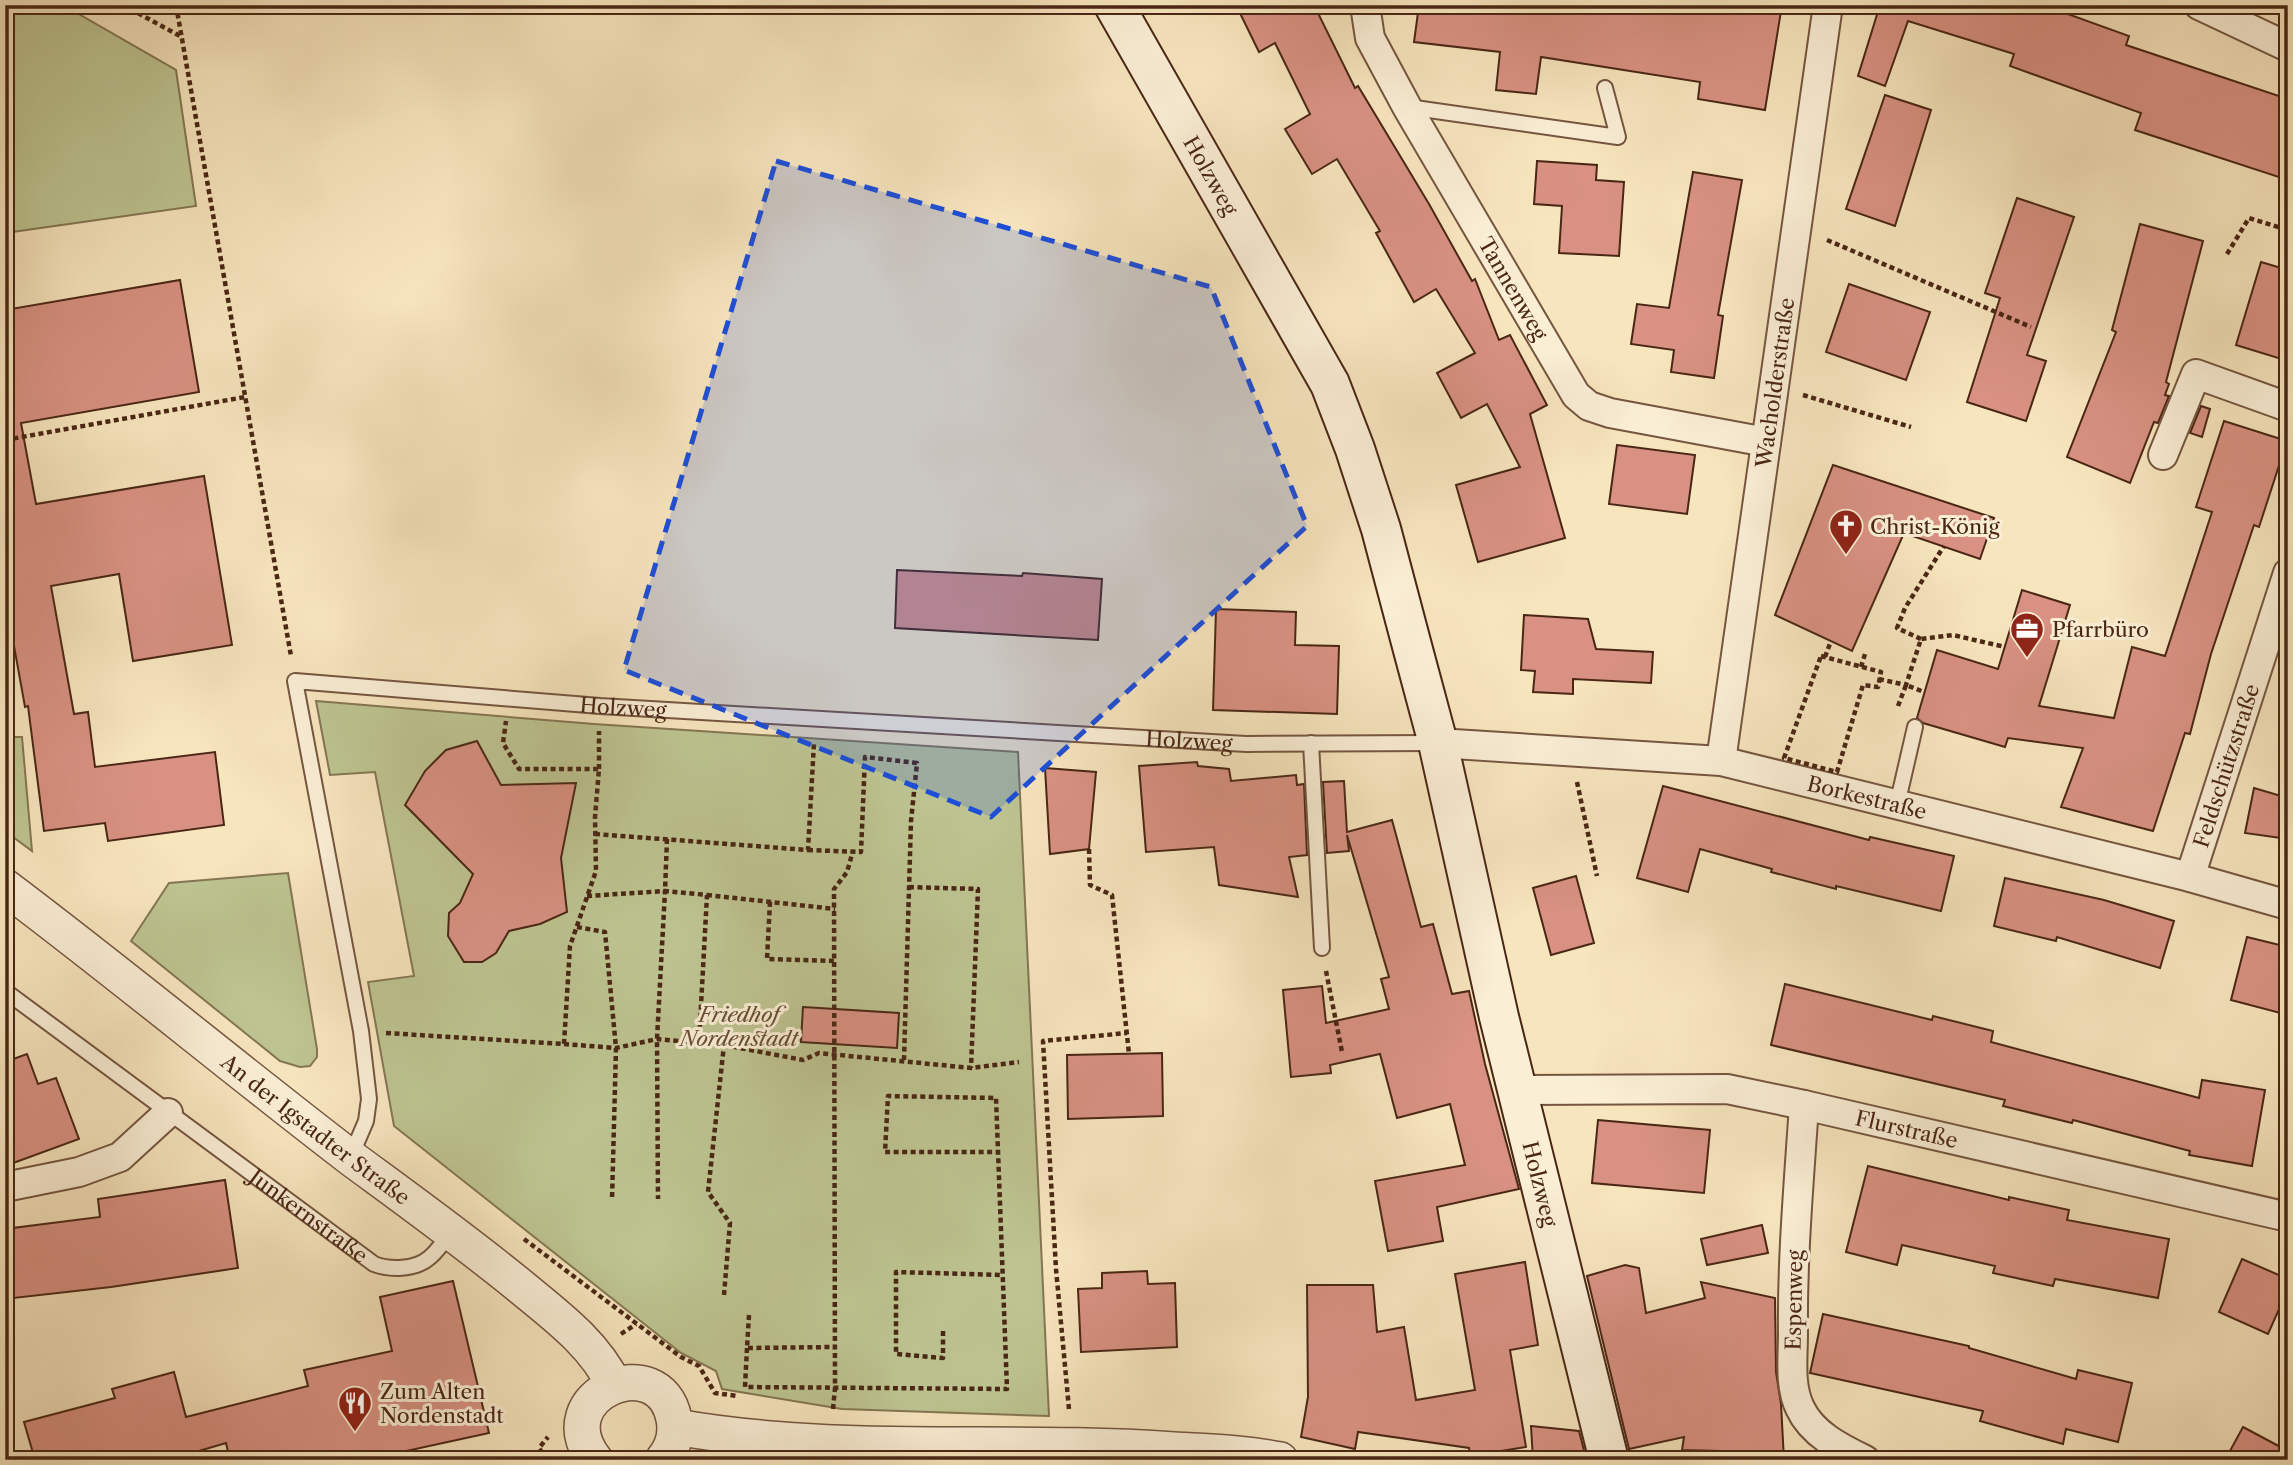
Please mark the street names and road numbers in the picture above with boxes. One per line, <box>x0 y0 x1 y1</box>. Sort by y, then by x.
street label: Holzweg <box>1179 131 1244 220</box>
street label: Tannenweg <box>1474 232 1554 345</box>
street label: Wacholderstraße <box>1750 296 1799 470</box>
street label: Feldschützstraße <box>2188 681 2264 851</box>
street label: Holzweg <box>579 692 668 722</box>
street label: Holzweg <box>1145 726 1234 756</box>
street label: Borkestraße <box>1805 770 1929 824</box>
street label: An der Igstadter Straße <box>216 1048 415 1210</box>
street label: Flurstraße <box>1853 1105 1960 1153</box>
street label: Holzweg <box>1518 1138 1563 1230</box>
street label: Junkernstraße <box>242 1162 373 1268</box>
street label: Espenweg <box>1781 1249 1807 1351</box>

